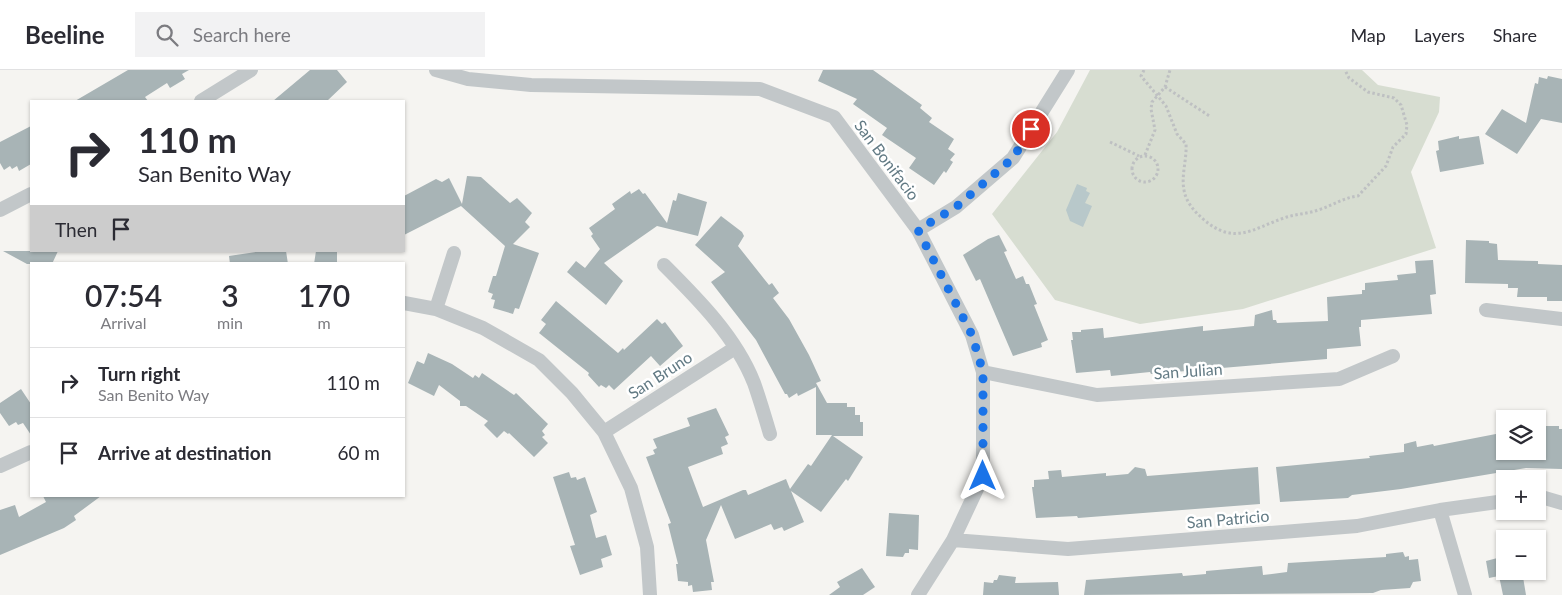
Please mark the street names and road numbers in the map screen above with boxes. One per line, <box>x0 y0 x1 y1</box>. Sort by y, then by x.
street label: San Bonifacio <box>851 116 924 204</box>
street label: San Bruno <box>624 347 695 402</box>
street label: San Julian <box>1153 359 1223 382</box>
street label: San Patricio <box>1186 505 1270 532</box>

